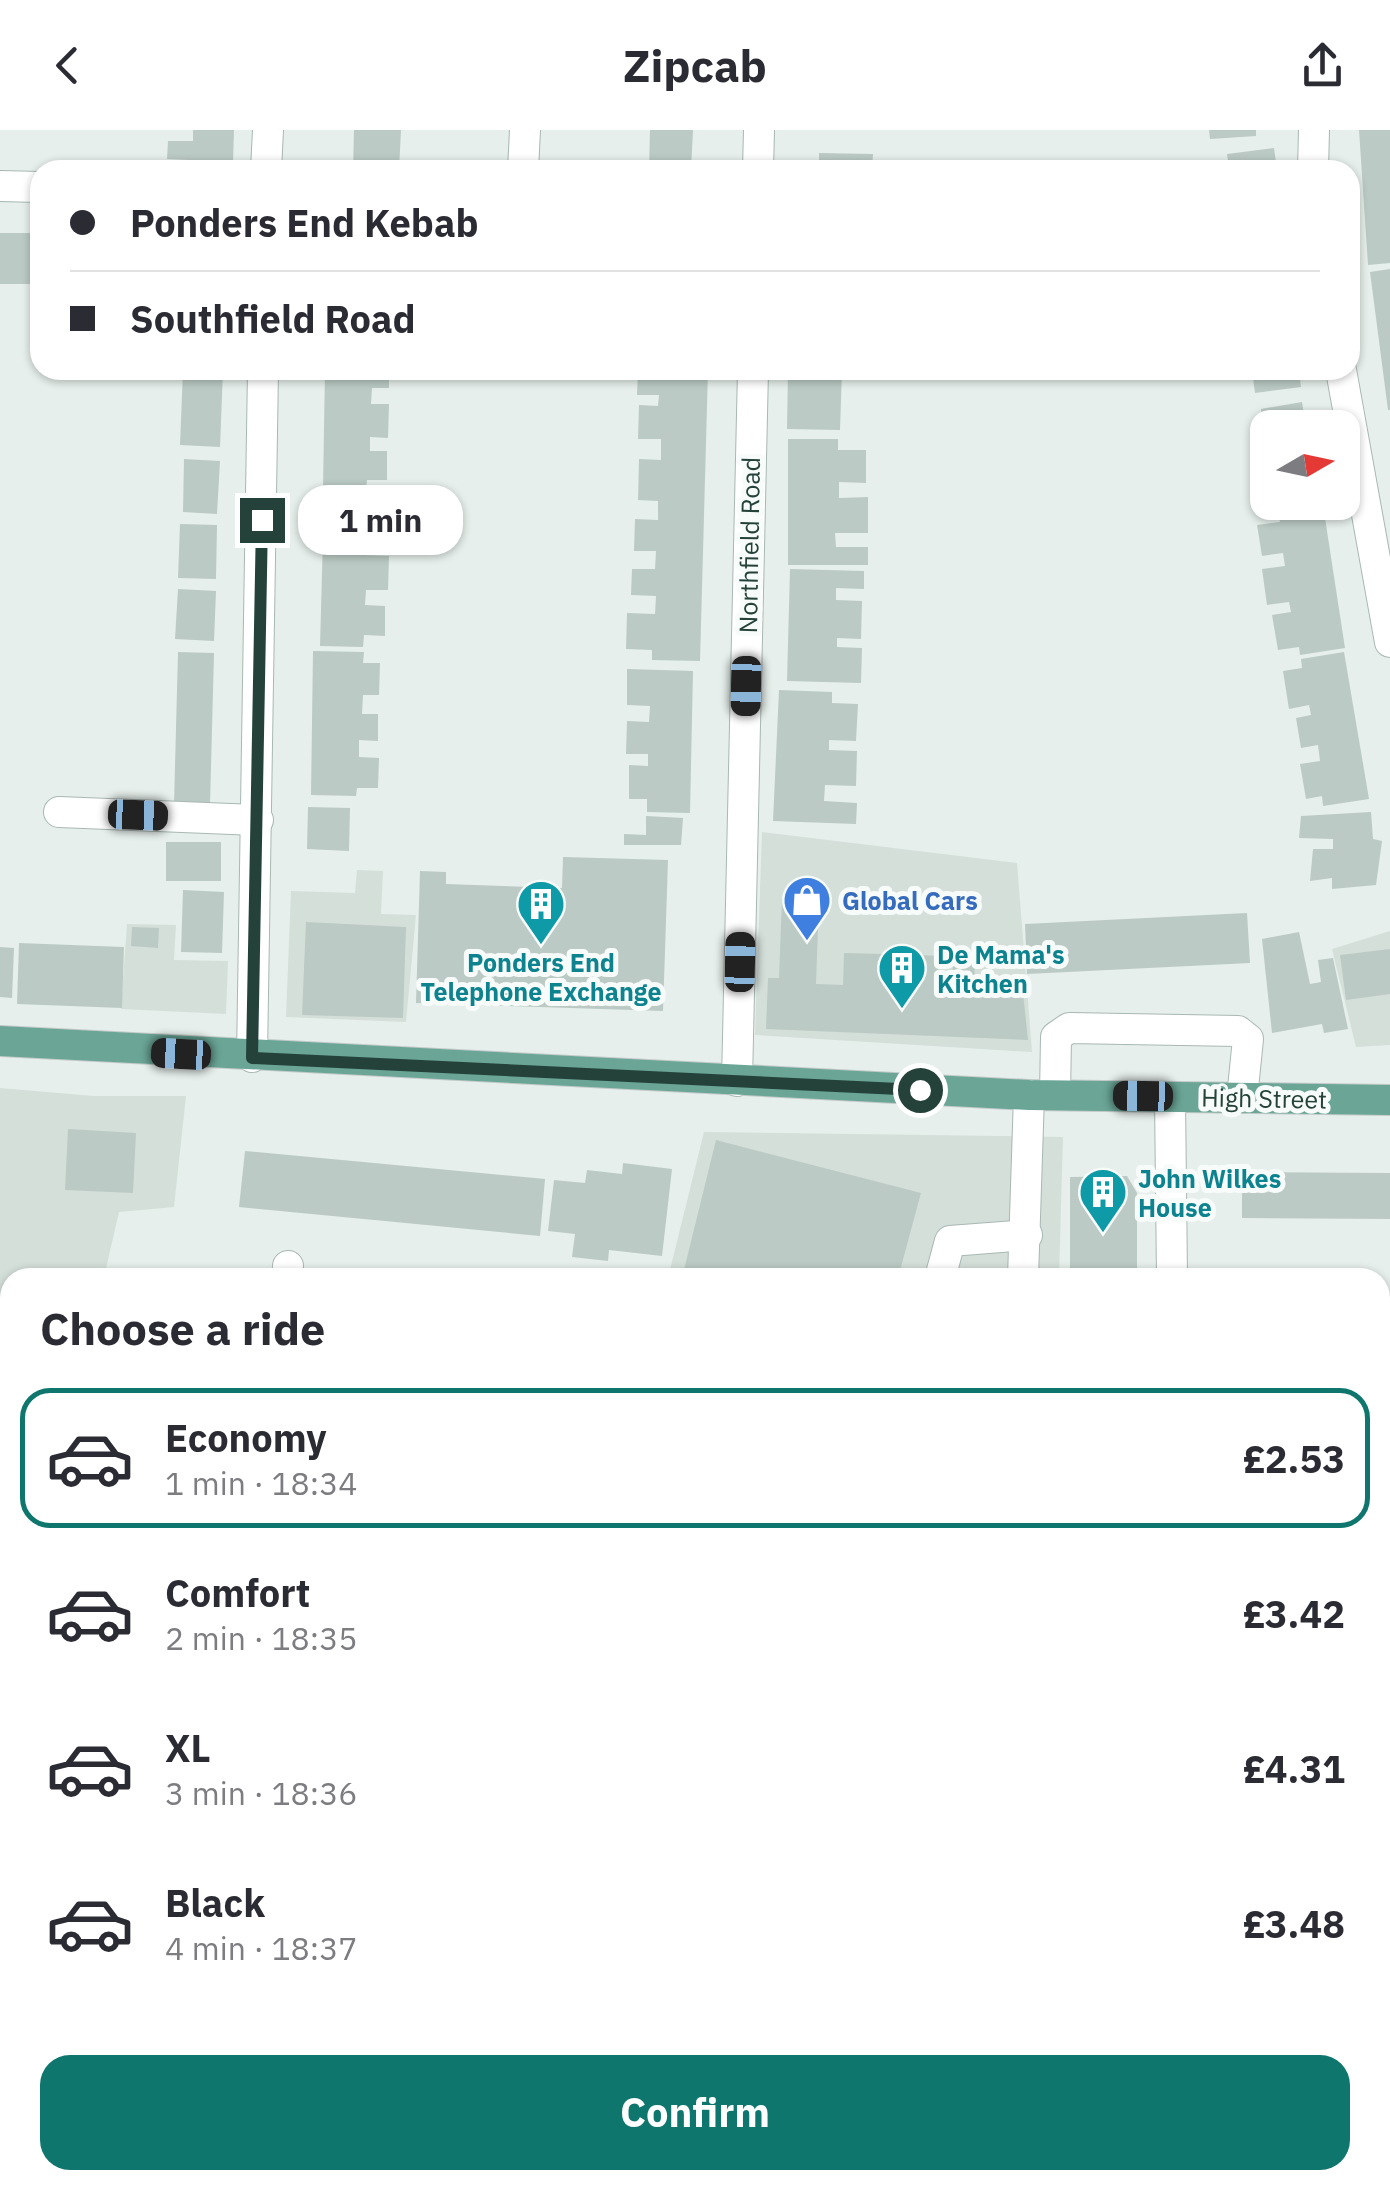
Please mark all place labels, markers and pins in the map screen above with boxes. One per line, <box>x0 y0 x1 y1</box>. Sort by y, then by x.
shop icon: Global Cars <box>781 874 833 942</box>
building icon: Ponders End Telephone Exchange <box>515 878 567 946</box>
place label: Global Cars <box>842 884 978 917</box>
place label: De Mama's Kitchen <box>937 938 1065 1000</box>
building icon: De Mama's Kitchen <box>876 942 928 1010</box>
place label: Ponders End Telephone Exchange <box>420 946 662 1008</box>
place label: John Wilkes House <box>1138 1162 1281 1224</box>
building icon: John Wilkes House <box>1077 1166 1129 1234</box>

